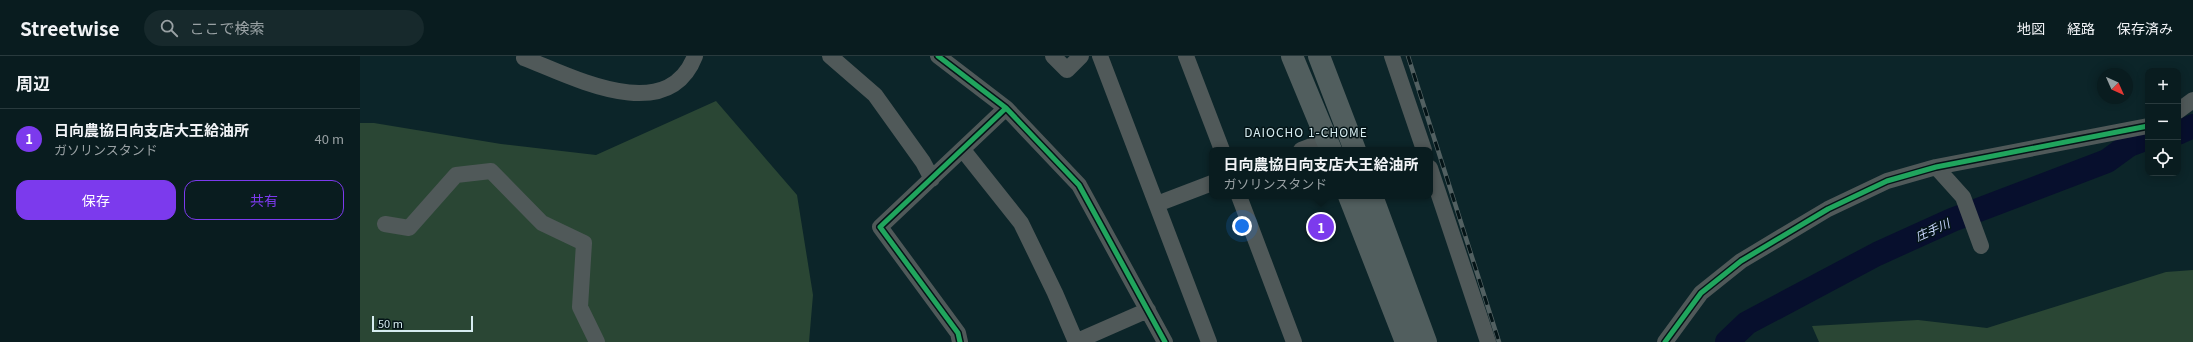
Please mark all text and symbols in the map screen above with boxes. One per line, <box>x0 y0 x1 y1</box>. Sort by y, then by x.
search box <box>144 10 424 46</box>
text: Streetwise <box>20 14 120 41</box>
icon: search <box>158 17 180 39</box>
text: ここで検索 <box>190 17 265 38</box>
text: 地図 <box>2017 18 2045 38</box>
text: 経路 <box>2067 18 2095 38</box>
text: 保存済み <box>2117 18 2173 38</box>
north arrow <box>2097 68 2133 104</box>
map controls <box>2145 68 2181 176</box>
button: + <box>2145 68 2181 104</box>
text: 周辺 <box>16 70 50 95</box>
button: − <box>2145 104 2181 140</box>
text: 日向農協日向支店大王給油所 <box>54 119 249 140</box>
district label: DAIOCHO 1-CHOME <box>1244 123 1368 140</box>
text: 1 <box>25 129 33 148</box>
text: 40 m <box>315 129 344 148</box>
text: ガソリンスタンド <box>54 140 158 159</box>
button: locate <box>2145 140 2181 176</box>
popup <box>1209 147 1433 199</box>
text: 日向農協日向支店大王給油所 <box>1223 153 1419 174</box>
text: ガソリンスタンド <box>1223 174 1327 193</box>
button: 保存 <box>16 180 176 220</box>
button: 共有 <box>184 180 344 220</box>
pin: 1 <box>1308 212 1334 242</box>
water label: 庄手川 <box>1912 213 1954 244</box>
your location <box>1232 216 1252 236</box>
scale bar <box>372 314 473 333</box>
text: 50 m <box>378 315 403 331</box>

